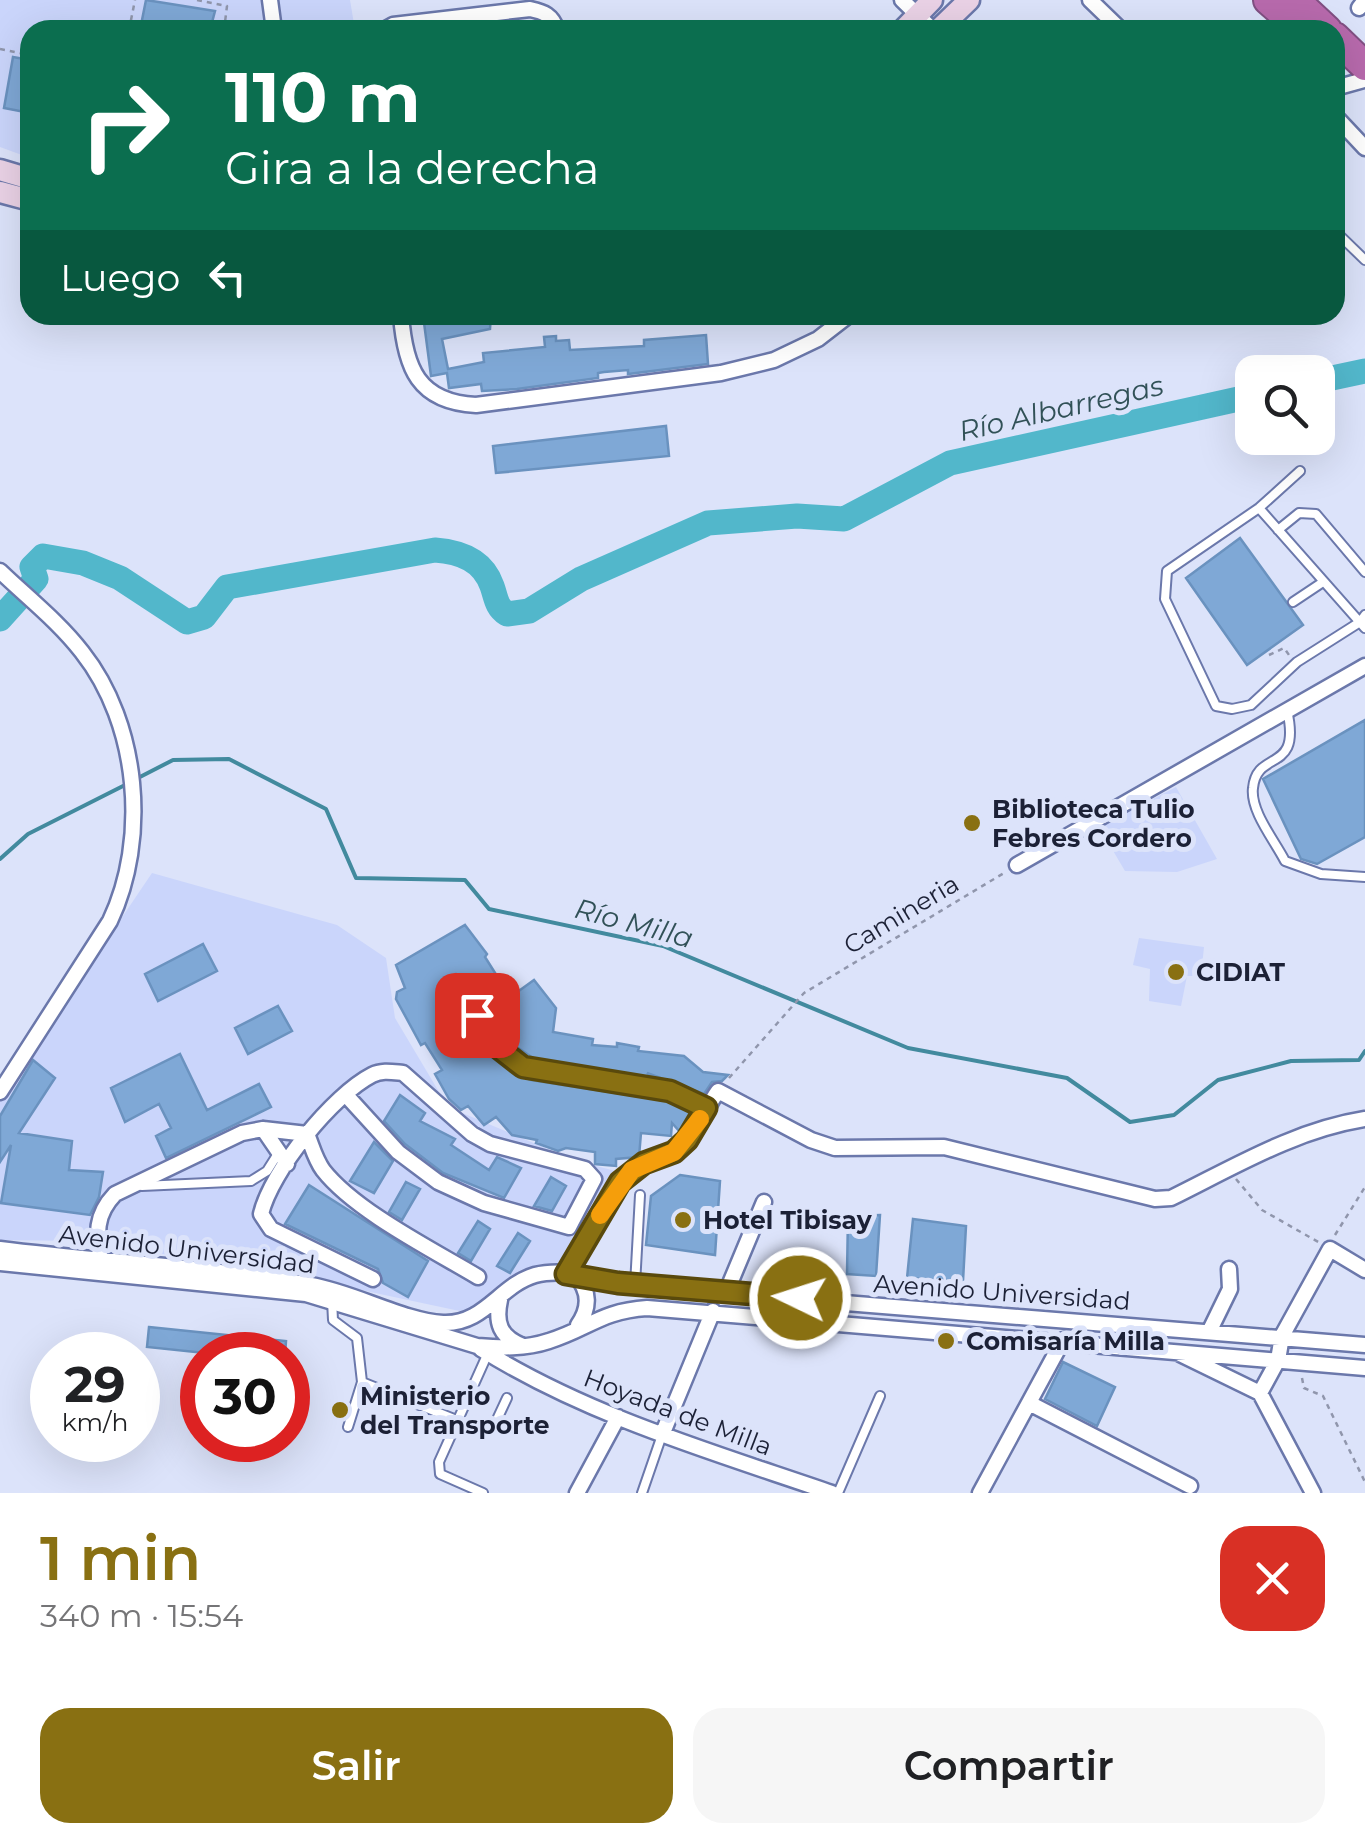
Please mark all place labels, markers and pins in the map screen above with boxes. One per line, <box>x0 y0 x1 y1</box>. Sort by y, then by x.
place label: Biblioteca Tulio Febres Cordero <box>992 794 1195 853</box>
marker: Biblioteca Tulio Febres Cordero <box>961 812 983 834</box>
place label: CIDIAT <box>1196 957 1285 987</box>
marker: CIDIAT <box>1165 961 1187 983</box>
pin <box>435 973 520 1058</box>
place label: Hotel Tibisay <box>703 1205 873 1235</box>
marker: Hotel Tibisay <box>672 1209 694 1231</box>
place label: Comisaría Milla <box>966 1326 1165 1356</box>
marker: Comisaría Milla <box>935 1330 957 1352</box>
place label: Ministerio del Transporte <box>360 1381 550 1440</box>
marker: Ministerio del Transporte <box>329 1399 351 1421</box>

